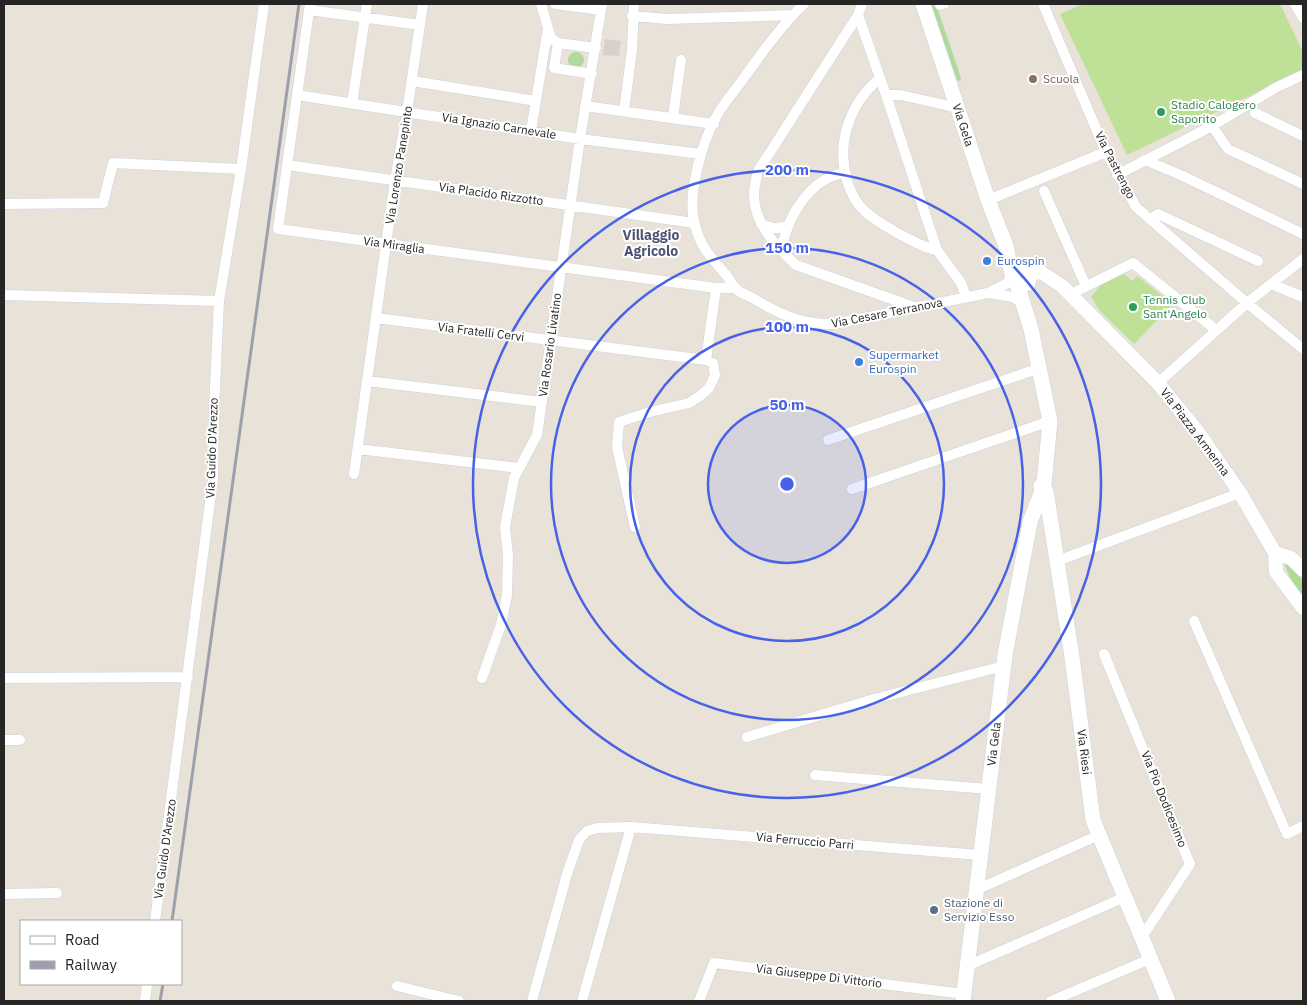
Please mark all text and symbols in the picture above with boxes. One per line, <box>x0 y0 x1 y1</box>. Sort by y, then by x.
place label: Scuola <box>1043 71 1080 86</box>
marker: Scuola <box>1027 73 1039 85</box>
place label: Stadio Calogero Saporito <box>1171 97 1256 126</box>
street label: Via Gela <box>950 102 978 149</box>
street label: Via Lorenzo Panepinto <box>382 104 415 225</box>
marker: Stadio Calogero Saporito <box>1155 106 1167 118</box>
street label: Via Ignazio Carnevale <box>441 109 558 142</box>
street label: Via Pastrengo <box>1092 128 1139 201</box>
text: 200 m <box>765 160 809 179</box>
street label: Via Placido Rizzotto <box>438 179 545 208</box>
district label: Villaggio Agricolo <box>623 226 680 260</box>
street label: Via Miraglia <box>362 233 426 256</box>
text: 150 m <box>765 238 809 257</box>
place label: Eurospin <box>997 253 1045 268</box>
marker: Eurospin <box>981 255 993 267</box>
street label: Via Rosario Livatino <box>535 292 564 398</box>
place label: Tennis Club Sant'Angelo <box>1143 292 1207 321</box>
street label: Via Cesare Terranova <box>830 294 944 331</box>
marker: Tennis Club Sant'Angelo <box>1127 301 1139 313</box>
text: 100 m <box>765 317 809 336</box>
street label: Via Fratelli Cervi <box>437 319 525 344</box>
place label: Supermarket Eurospin <box>869 347 939 376</box>
marker: Supermarket Eurospin <box>853 356 865 368</box>
street label: Via Piazza Armerina <box>1157 385 1234 479</box>
text: 50 m <box>770 395 804 414</box>
street label: Via Guido D'Arezzo <box>202 397 221 499</box>
centre of rings <box>778 475 796 493</box>
street label: Via Gela <box>983 721 1004 767</box>
street label: Via Riesi <box>1074 728 1095 776</box>
street label: Via Pio Dodicesimo <box>1138 748 1191 849</box>
street label: Via Guido D'Arezzo <box>150 798 179 900</box>
street label: Via Ferruccio Parri <box>756 829 855 852</box>
place label: Stazione di Servizio Esso <box>944 895 1015 924</box>
marker: Stazione di Servizio Esso <box>928 904 940 916</box>
legend <box>20 920 182 985</box>
text: Road <box>65 930 100 949</box>
text: Railway <box>65 955 118 974</box>
street label: Via Giuseppe Di Vittorio <box>755 960 883 991</box>

